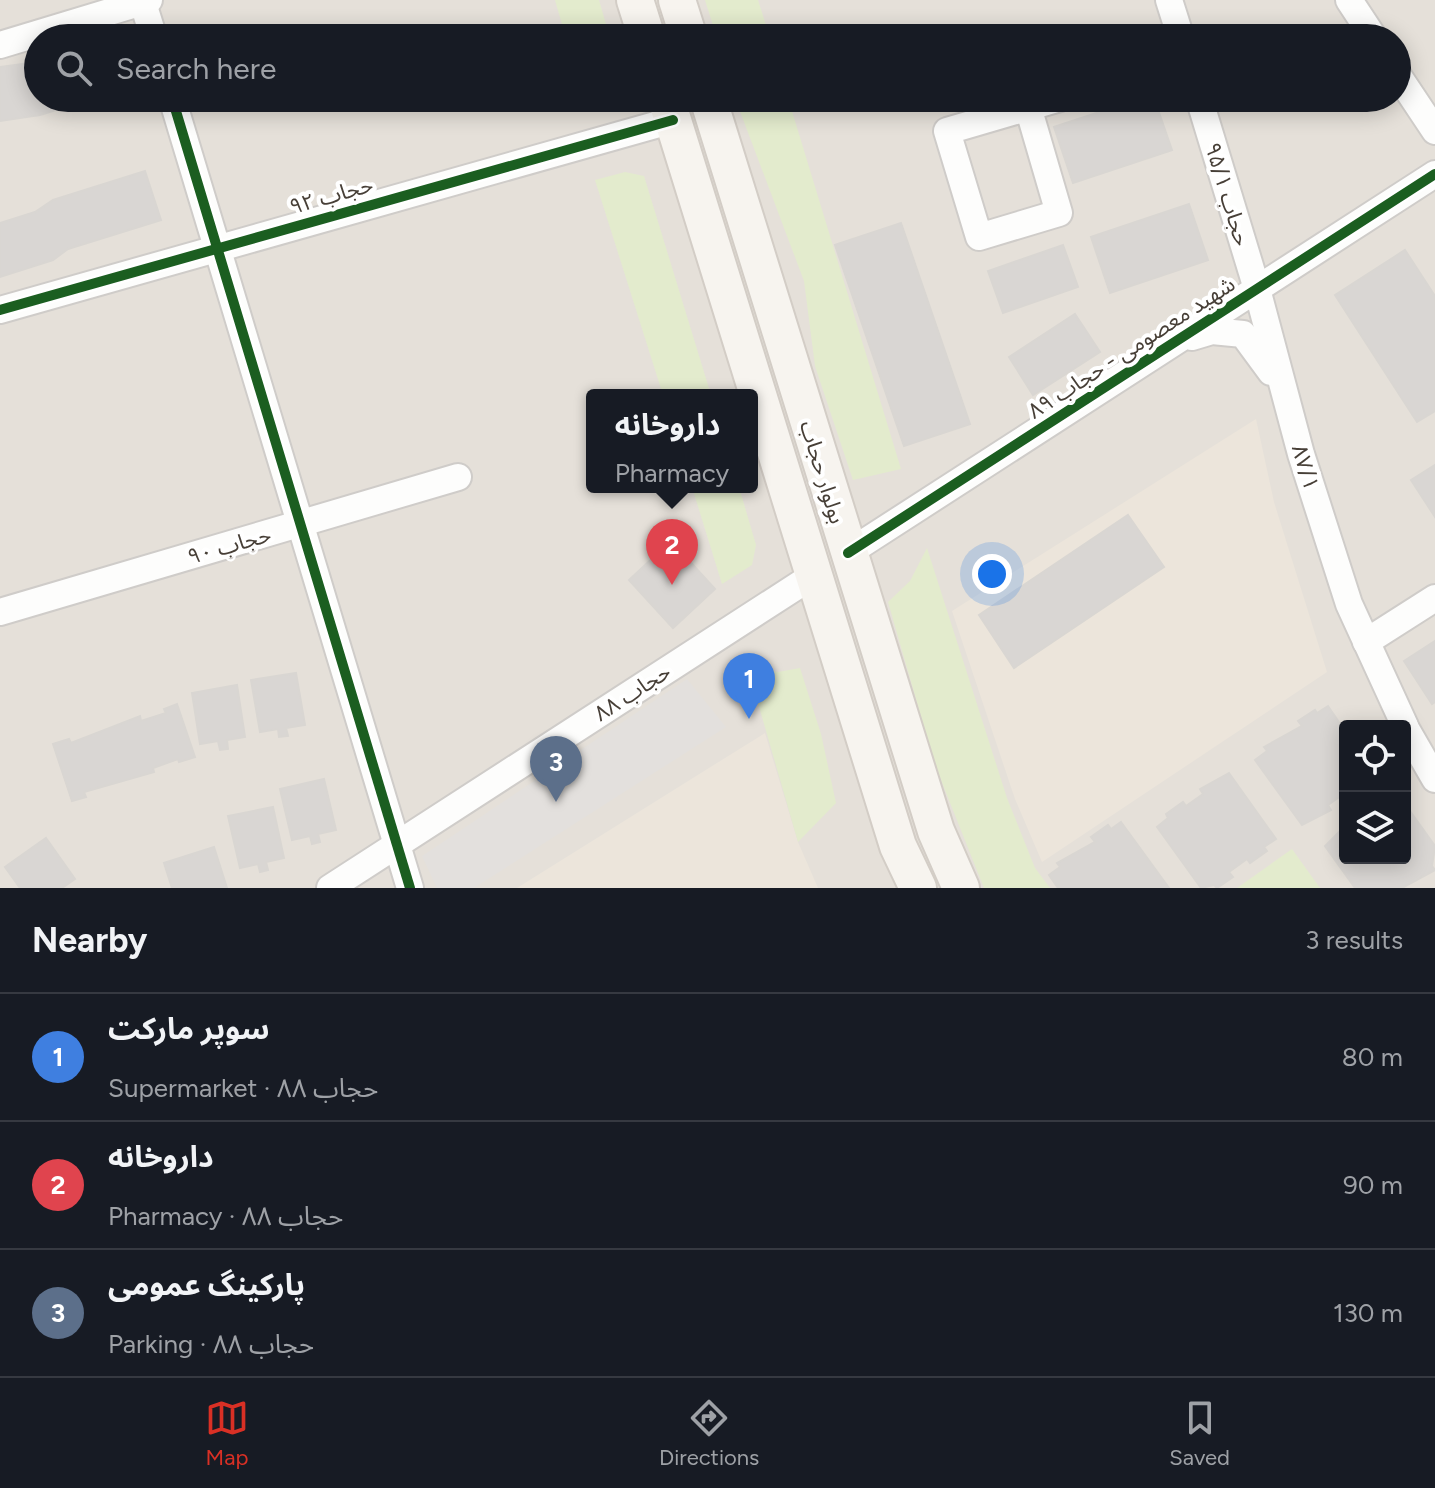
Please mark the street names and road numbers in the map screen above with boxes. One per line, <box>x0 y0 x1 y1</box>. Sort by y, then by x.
street label: حجاب ۹۵/۱ <box>1199 139 1256 249</box>
street label: حجاب ۹۲ <box>286 171 376 220</box>
street label: شهید معصومی - حجاب ۸۹ <box>1023 270 1240 425</box>
street label: بولوار حجاب <box>794 417 851 527</box>
street label: ۸۷/۱ <box>1286 441 1325 493</box>
street label: حجاب ۹۰ <box>184 521 274 570</box>
street label: حجاب ۸۸ <box>589 658 676 727</box>

